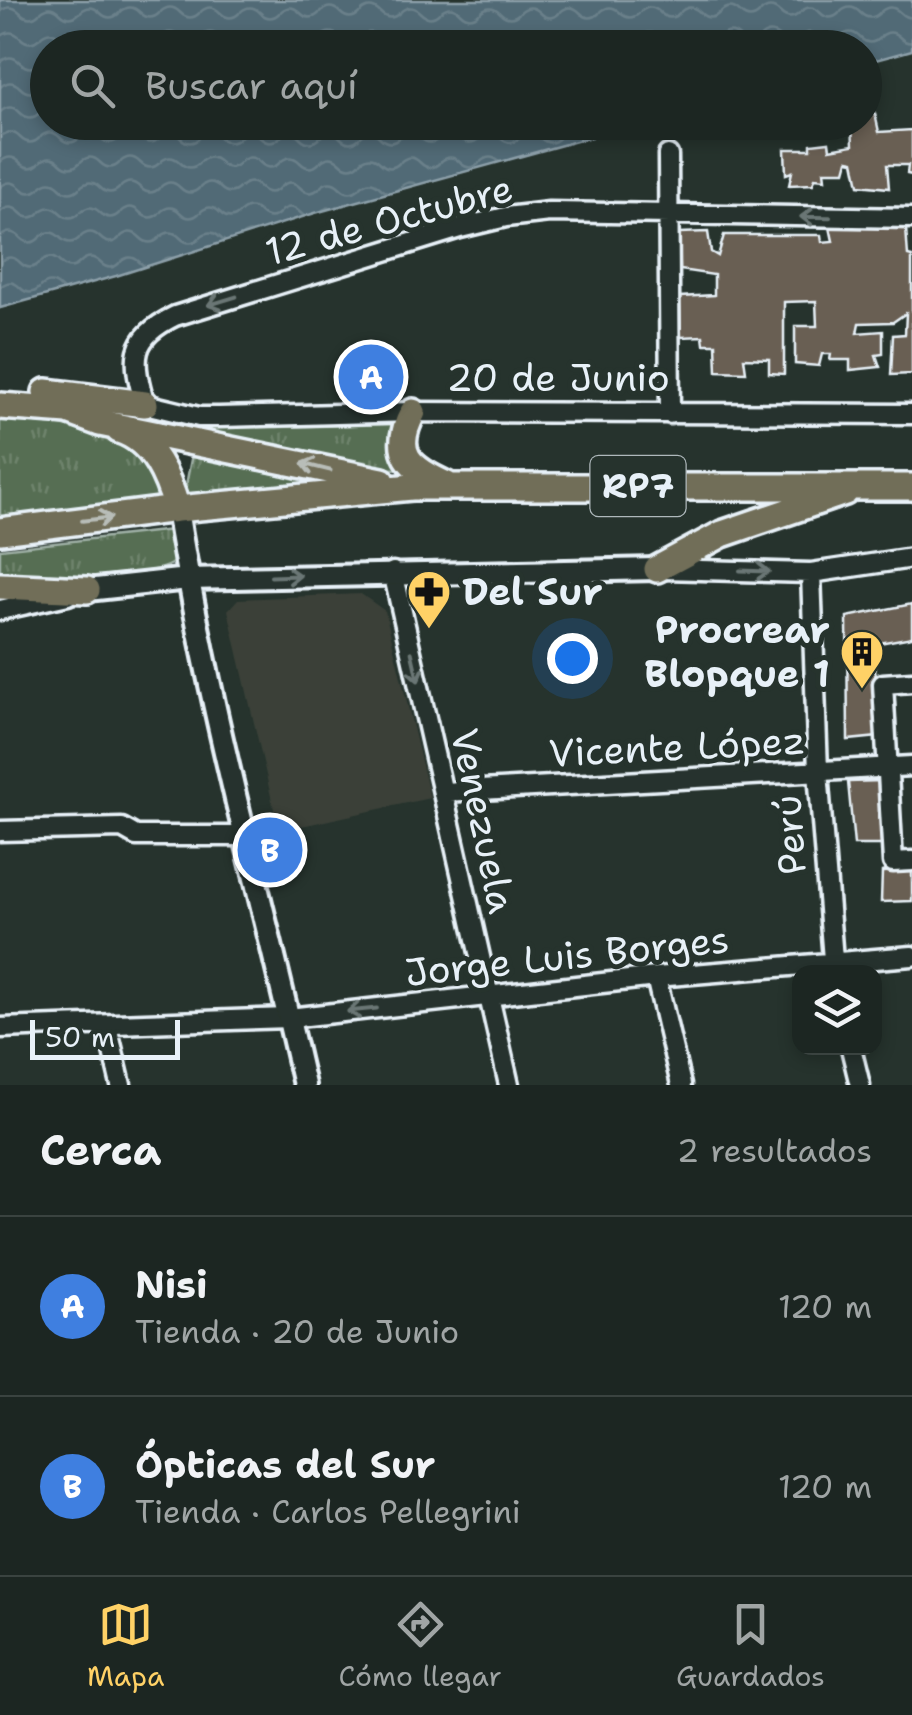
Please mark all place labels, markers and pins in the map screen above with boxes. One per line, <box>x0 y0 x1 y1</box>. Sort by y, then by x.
pin: A <box>338 340 404 414</box>
place label: Del Sur <box>462 566 603 617</box>
pharmacy icon: Del Sur <box>406 569 452 630</box>
place label: Procrear Blopque 1 <box>644 604 830 699</box>
building icon: Procrear Blopque 1 <box>839 629 885 690</box>
pin: B <box>238 812 302 888</box>

